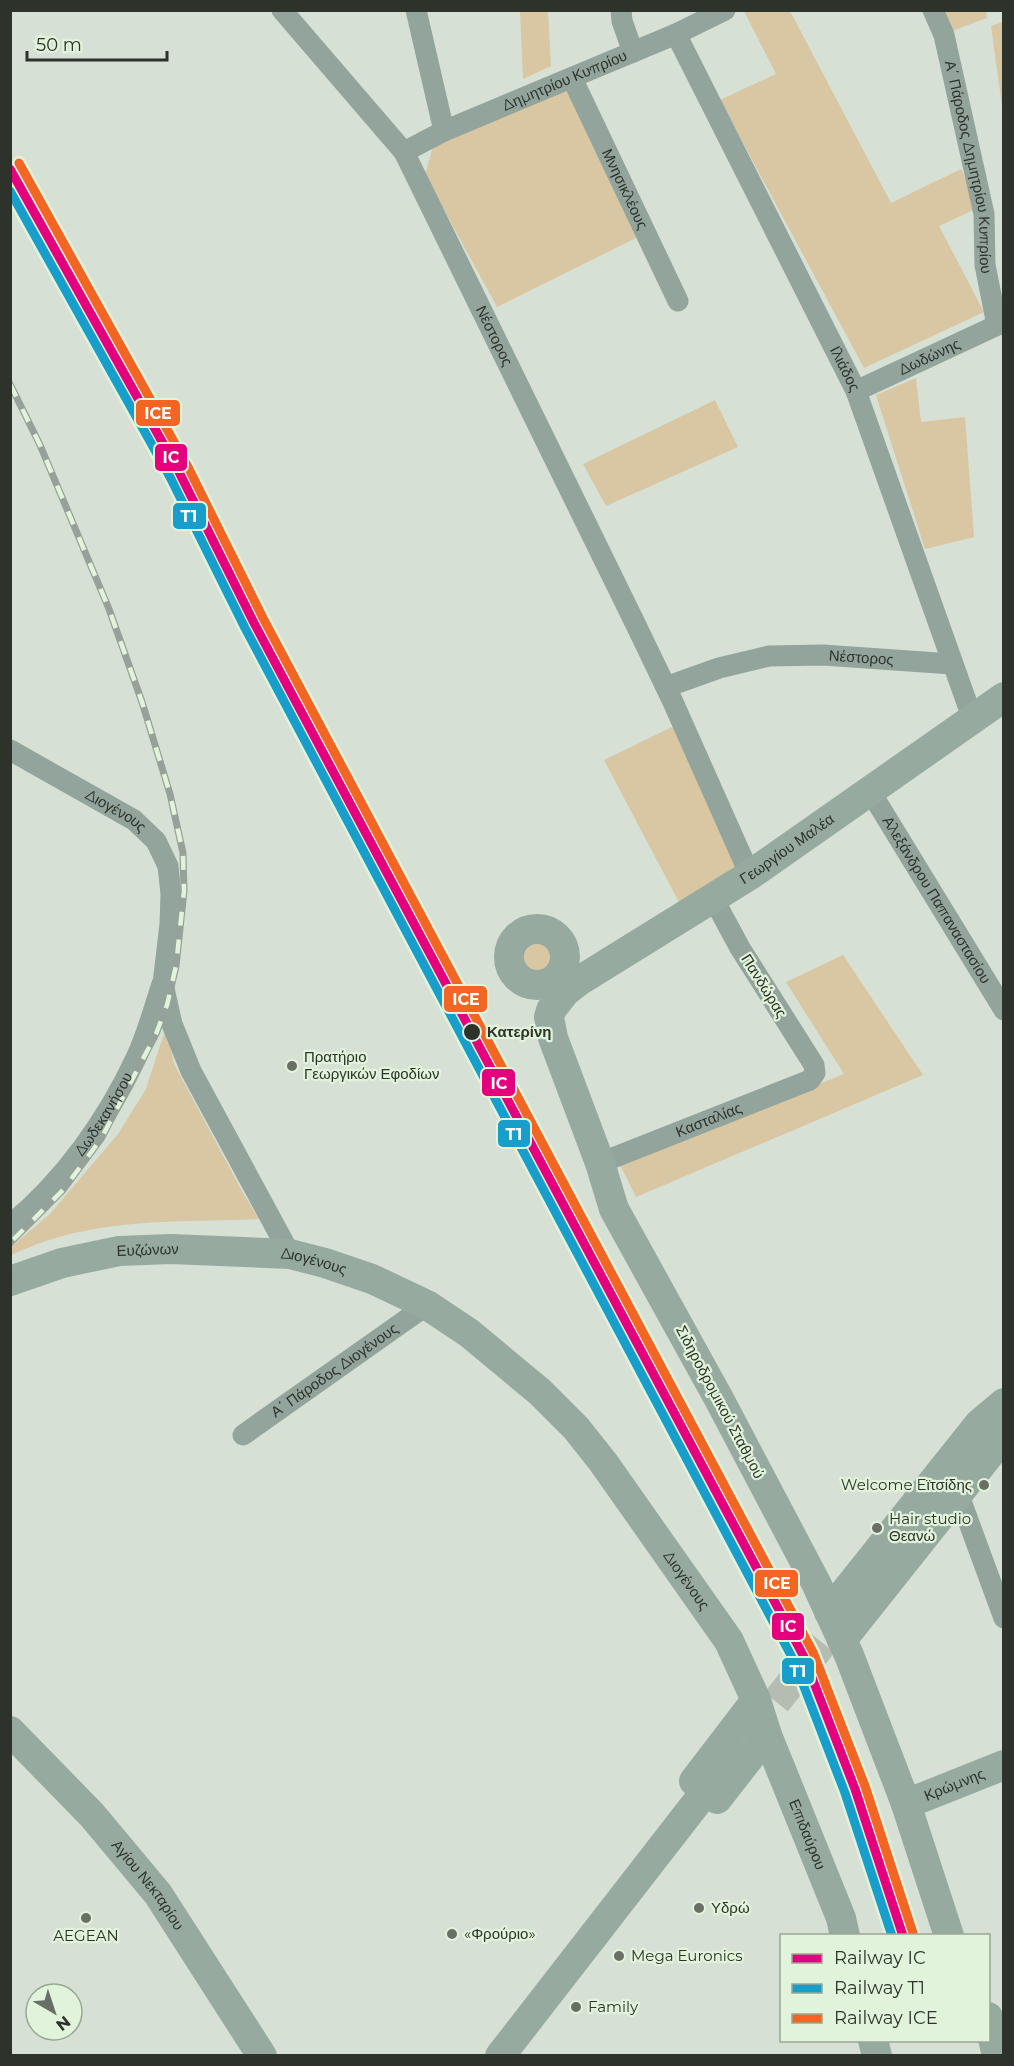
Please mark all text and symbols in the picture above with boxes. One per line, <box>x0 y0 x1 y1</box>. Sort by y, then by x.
scale bar <box>27 24 166 62</box>
text: 50 m <box>36 34 82 56</box>
street label: Δημητρίου Κυπρίου <box>499 46 630 115</box>
street label: Α΄ Πάροδος Δημητρίου Κυπρίου <box>941 59 996 275</box>
street label: Μνησικλέους <box>598 145 653 232</box>
street label: Νέστορος <box>472 302 517 369</box>
street label: Δωδώνης <box>895 334 963 379</box>
street label: Ιλιάδος <box>826 343 865 394</box>
line badge: ICE <box>135 399 181 427</box>
text: ICE <box>144 404 172 423</box>
line badge: IC <box>154 443 188 472</box>
text: IC <box>163 448 180 467</box>
line badge: T1 <box>172 502 207 530</box>
text: T1 <box>181 507 197 526</box>
street label: Νέστορος <box>828 645 894 669</box>
street label: Διογένους <box>82 785 151 836</box>
street label: Γεωργίου Μαλέα <box>736 809 838 888</box>
street label: Αλεξάνδρου Παπαναστασίου <box>879 812 995 987</box>
street label: Πανδώρας <box>737 950 791 1021</box>
line badge: ICE <box>443 985 488 1013</box>
text: ICE <box>452 990 480 1009</box>
marker: Κατερίνη <box>462 1022 482 1042</box>
place label: Κατερίνη <box>487 1022 551 1041</box>
place label: Πρατήριο Γεωργικών Εφοδίων <box>304 1047 439 1083</box>
marker: Πρατήριο Γεωργικών Εφοδίων <box>285 1059 299 1073</box>
line badge: IC <box>481 1068 516 1097</box>
street label: Δωδεκανήσου <box>70 1069 136 1160</box>
text: IC <box>491 1074 508 1093</box>
street label: Κασταλίας <box>673 1098 744 1141</box>
line badge: T1 <box>497 1119 531 1148</box>
text: T1 <box>506 1125 522 1144</box>
street label: Ευζώνων <box>116 1239 179 1260</box>
street label: Διογένους <box>280 1244 349 1279</box>
street label: Α΄ Πάροδος Διογένους <box>267 1319 401 1421</box>
street label: Σιδηροδρομικού Σταθμού <box>672 1322 769 1482</box>
place label: Welcome Eϊτσίδης <box>841 1475 972 1494</box>
marker: Welcome Eϊτσίδης <box>977 1478 991 1492</box>
place label: Hair studio Θεανώ <box>889 1509 971 1545</box>
marker: Hair studio Θεανώ <box>870 1521 884 1535</box>
street label: Διογένους <box>659 1547 714 1613</box>
line badge: ICE <box>754 1569 799 1598</box>
text: ICE <box>763 1574 791 1593</box>
line badge: IC <box>771 1612 805 1641</box>
text: IC <box>780 1617 797 1636</box>
line badge: T1 <box>781 1657 815 1685</box>
text: T1 <box>790 1662 806 1681</box>
street label: Κρώμνης <box>921 1764 987 1805</box>
street label: Επιδαύρου <box>785 1796 830 1872</box>
street label: Αγίου Νεκταρίου <box>108 1836 189 1933</box>
place label: Υδρώ <box>711 1898 750 1917</box>
marker: Υδρώ <box>692 1901 706 1915</box>
marker: AEGEAN <box>79 1911 93 1925</box>
place label: «Φρούριο» <box>464 1924 536 1943</box>
place label: AEGEAN <box>53 1926 119 1945</box>
marker: «Φρούριο» <box>445 1927 459 1941</box>
legend <box>780 1934 990 2042</box>
place label: Mega Euronics <box>631 1946 743 1965</box>
text: Railway IC <box>834 1947 926 1969</box>
marker: Mega Euronics <box>612 1949 626 1963</box>
text: Railway T1 <box>834 1977 925 1999</box>
north arrow <box>24 1982 84 2042</box>
place label: Family <box>588 1997 639 2016</box>
marker: Family <box>569 2000 583 2014</box>
text: Railway ICE <box>834 2007 938 2029</box>
text: N <box>52 2012 74 2035</box>

